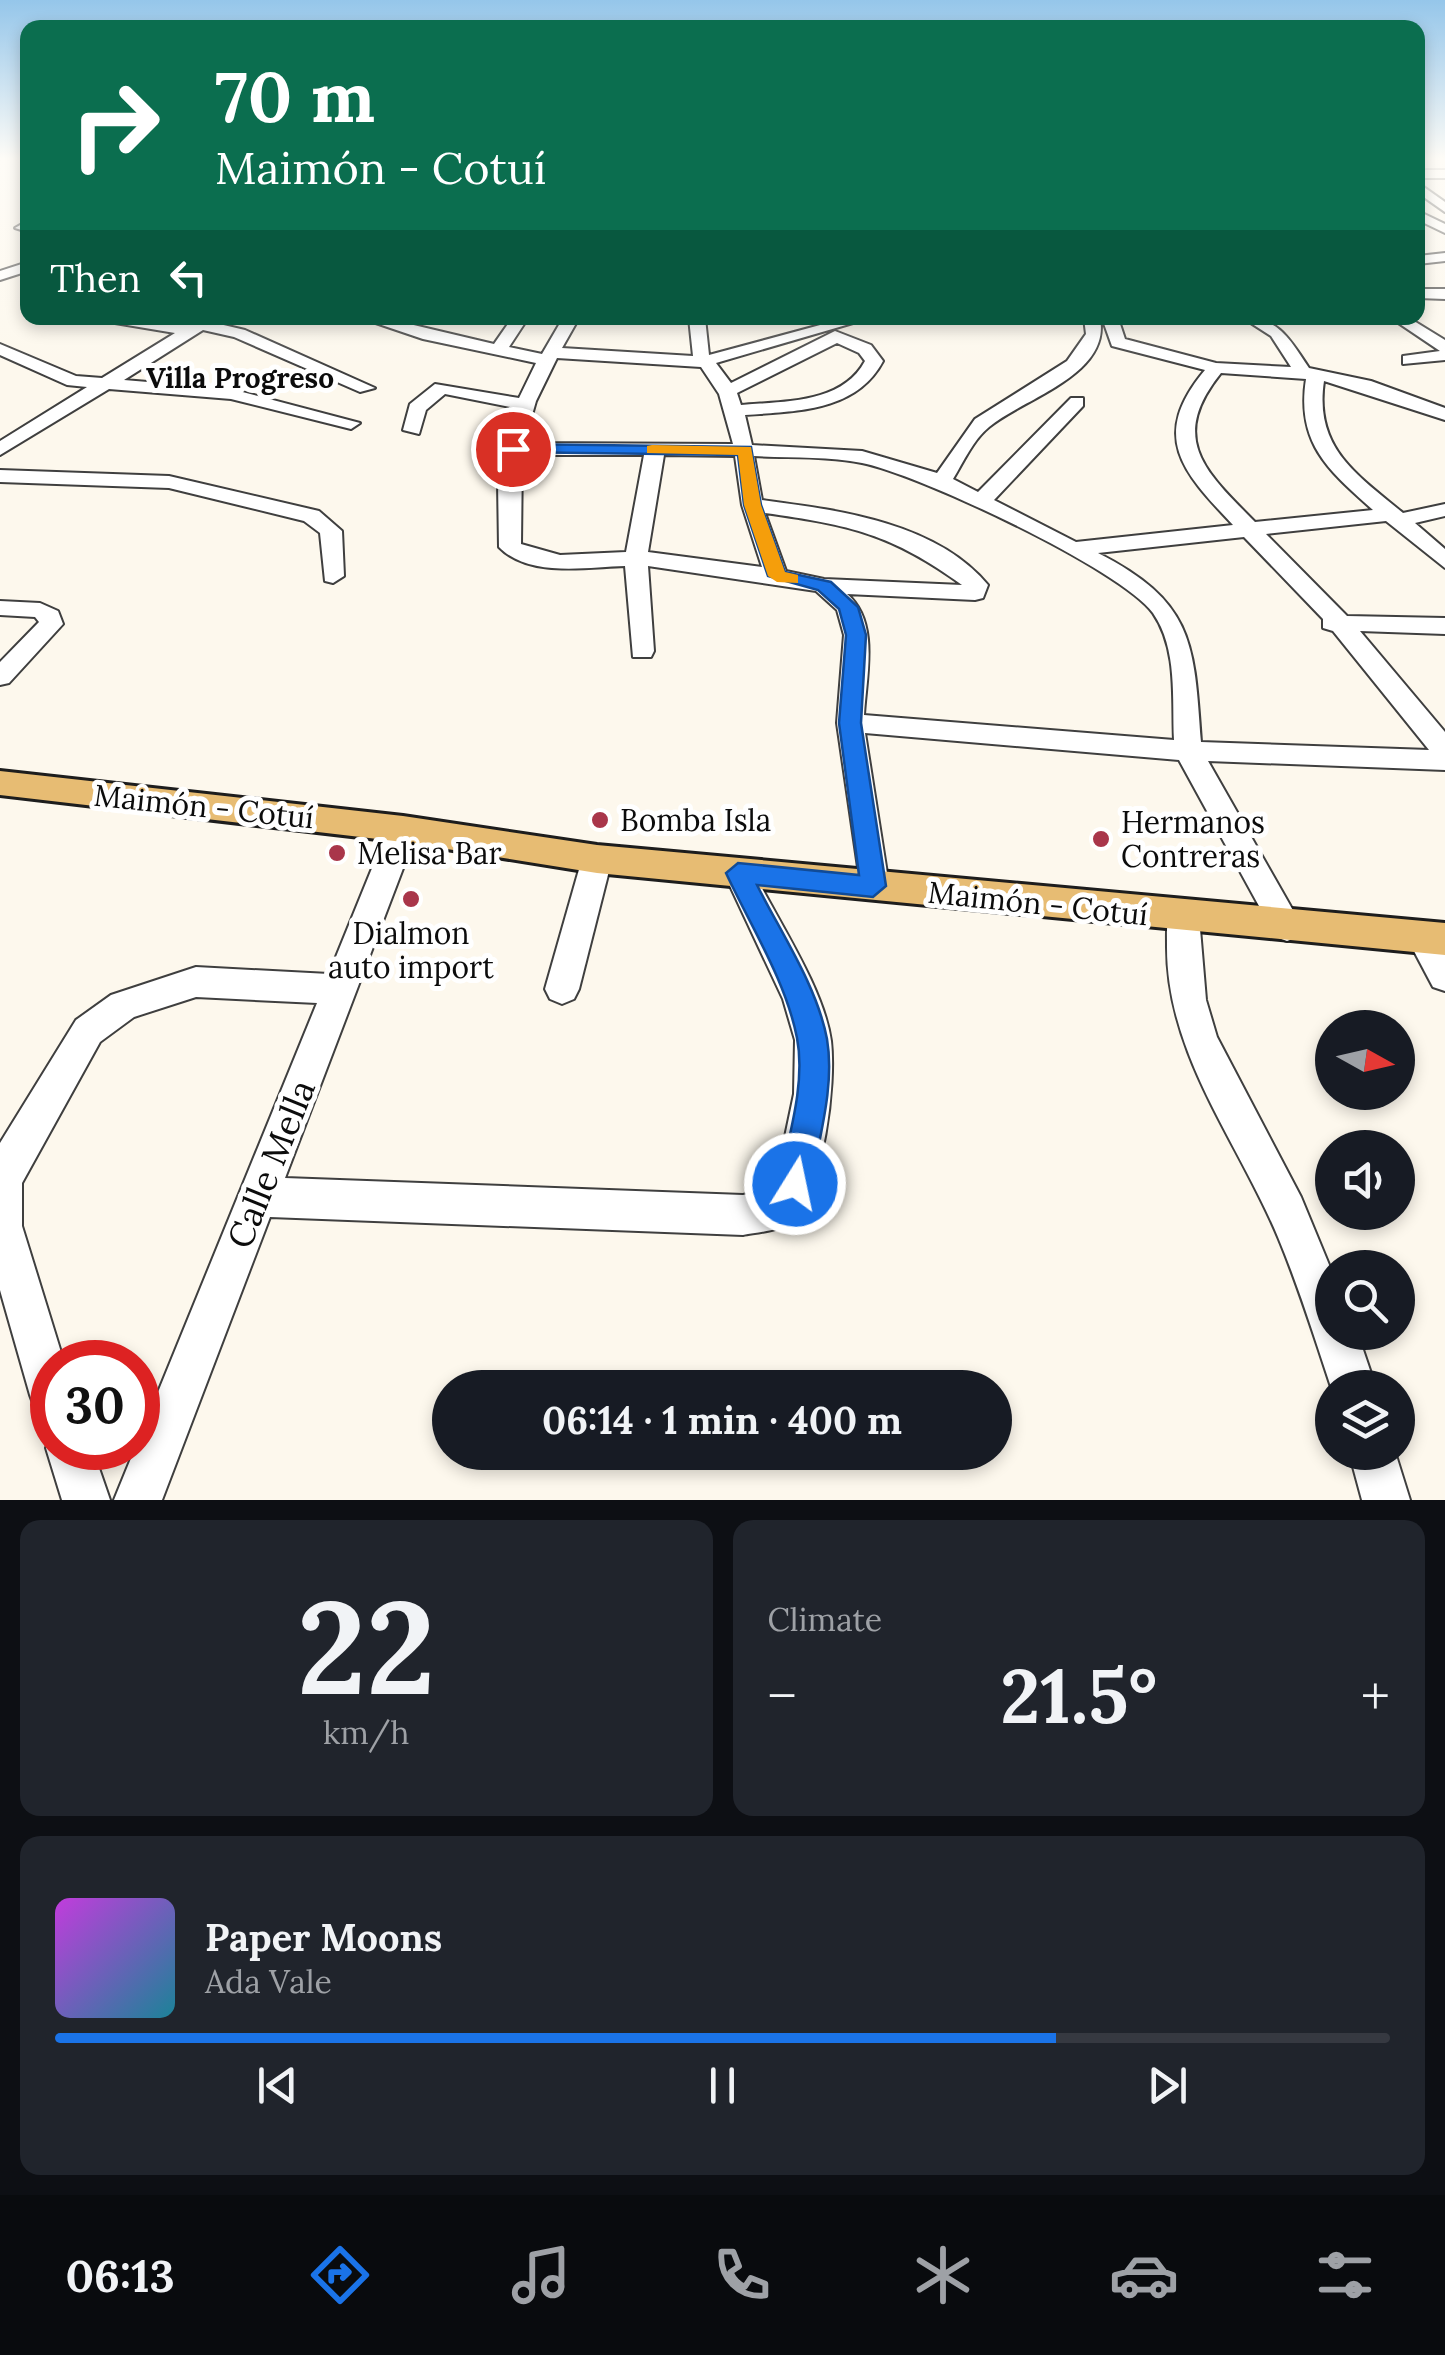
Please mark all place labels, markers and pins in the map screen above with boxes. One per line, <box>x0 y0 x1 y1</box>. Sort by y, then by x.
pin <box>471 407 556 492</box>
place label: Bomba Isla <box>620 801 771 839</box>
place label: Hermanos Contreras <box>1121 803 1265 875</box>
marker: Bomba Isla <box>589 809 611 831</box>
marker: Hermanos Contreras <box>1090 828 1112 850</box>
place label: Melisa Bar <box>357 834 502 872</box>
marker: Melisa Bar <box>326 842 348 864</box>
marker: Dialmon auto import <box>400 888 422 910</box>
place label: Dialmon auto import <box>328 914 494 986</box>

